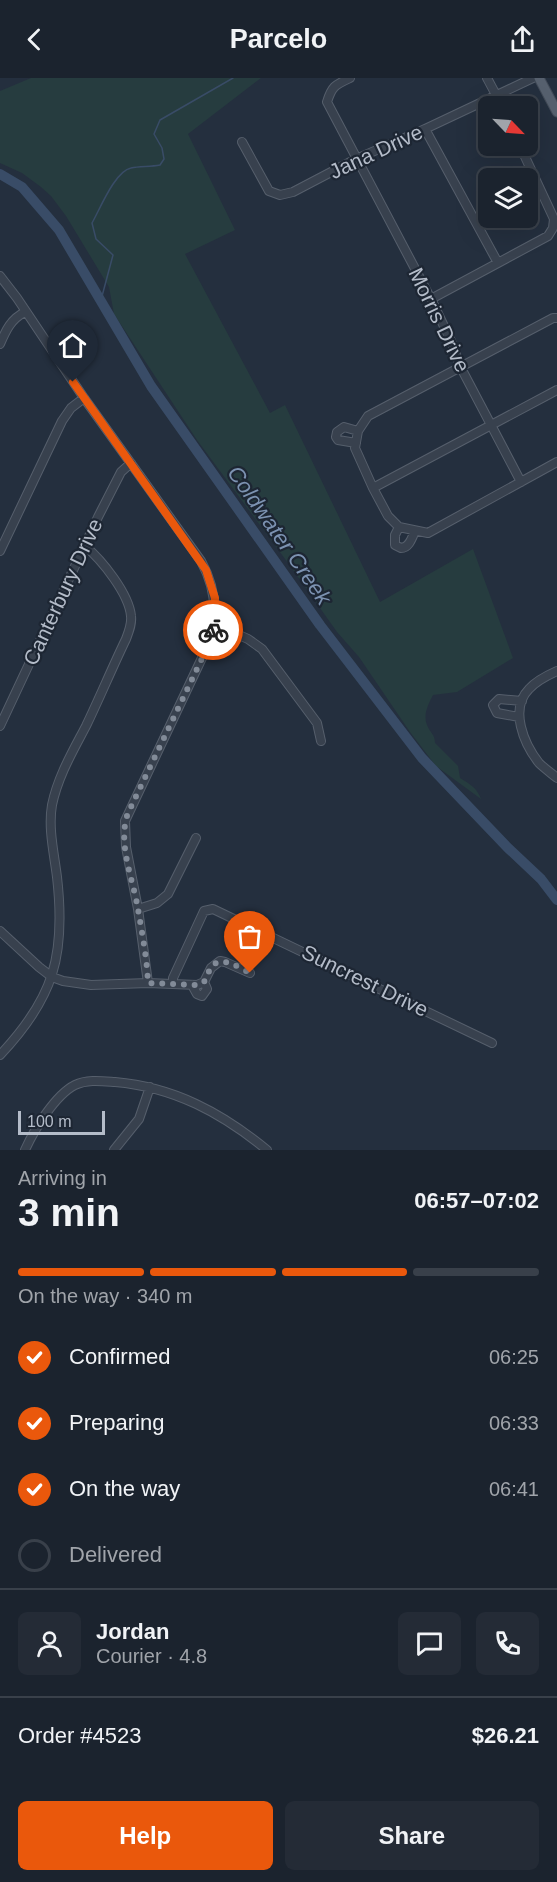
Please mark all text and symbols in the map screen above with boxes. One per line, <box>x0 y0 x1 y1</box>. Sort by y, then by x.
icon: back <box>18 23 51 56</box>
icon: share <box>506 23 539 56</box>
text: Parcelo <box>230 24 327 54</box>
north arrow <box>478 96 538 156</box>
map controls <box>478 96 538 228</box>
street label: Jana Drive <box>325 120 426 183</box>
button: layers <box>478 168 538 228</box>
street label: Morris Drive <box>404 264 475 376</box>
pin <box>47 320 98 382</box>
icon: home <box>56 329 89 362</box>
water label: Coldwater Creek <box>222 461 337 610</box>
street label: Canterbury Drive <box>19 515 107 669</box>
courier <box>183 600 243 660</box>
icon: bike <box>197 614 230 647</box>
pin <box>224 911 275 973</box>
icon: bag <box>233 920 266 953</box>
street label: Suncrest Drive <box>298 940 432 1021</box>
scale bar <box>18 1108 105 1136</box>
text: 100 m <box>27 1113 71 1130</box>
text: Arriving in <box>18 1167 107 1189</box>
text: 06:57–07:02 <box>414 1188 539 1213</box>
text: 3 min <box>18 1191 120 1234</box>
text: On the way · 340 m <box>18 1285 193 1307</box>
icon: check <box>18 1341 51 1374</box>
text: Confirmed <box>69 1344 170 1369</box>
text: 06:25 <box>489 1346 539 1368</box>
icon: check <box>18 1407 51 1440</box>
text: Preparing <box>69 1410 164 1435</box>
text: 06:33 <box>489 1412 539 1434</box>
icon: check <box>18 1473 51 1506</box>
text: On the way <box>69 1476 180 1501</box>
text: 06:41 <box>489 1478 539 1500</box>
text: Delivered <box>69 1542 162 1567</box>
button: person <box>18 1612 81 1675</box>
button: chat <box>398 1612 461 1675</box>
button: phone <box>476 1612 539 1675</box>
text: Jordan <box>96 1619 169 1644</box>
text: Courier · 4.8 <box>96 1645 207 1667</box>
text: Order #4523 <box>18 1723 142 1748</box>
text: $26.21 <box>472 1723 539 1748</box>
button: Help <box>18 1801 273 1870</box>
button: Share <box>285 1801 539 1870</box>

